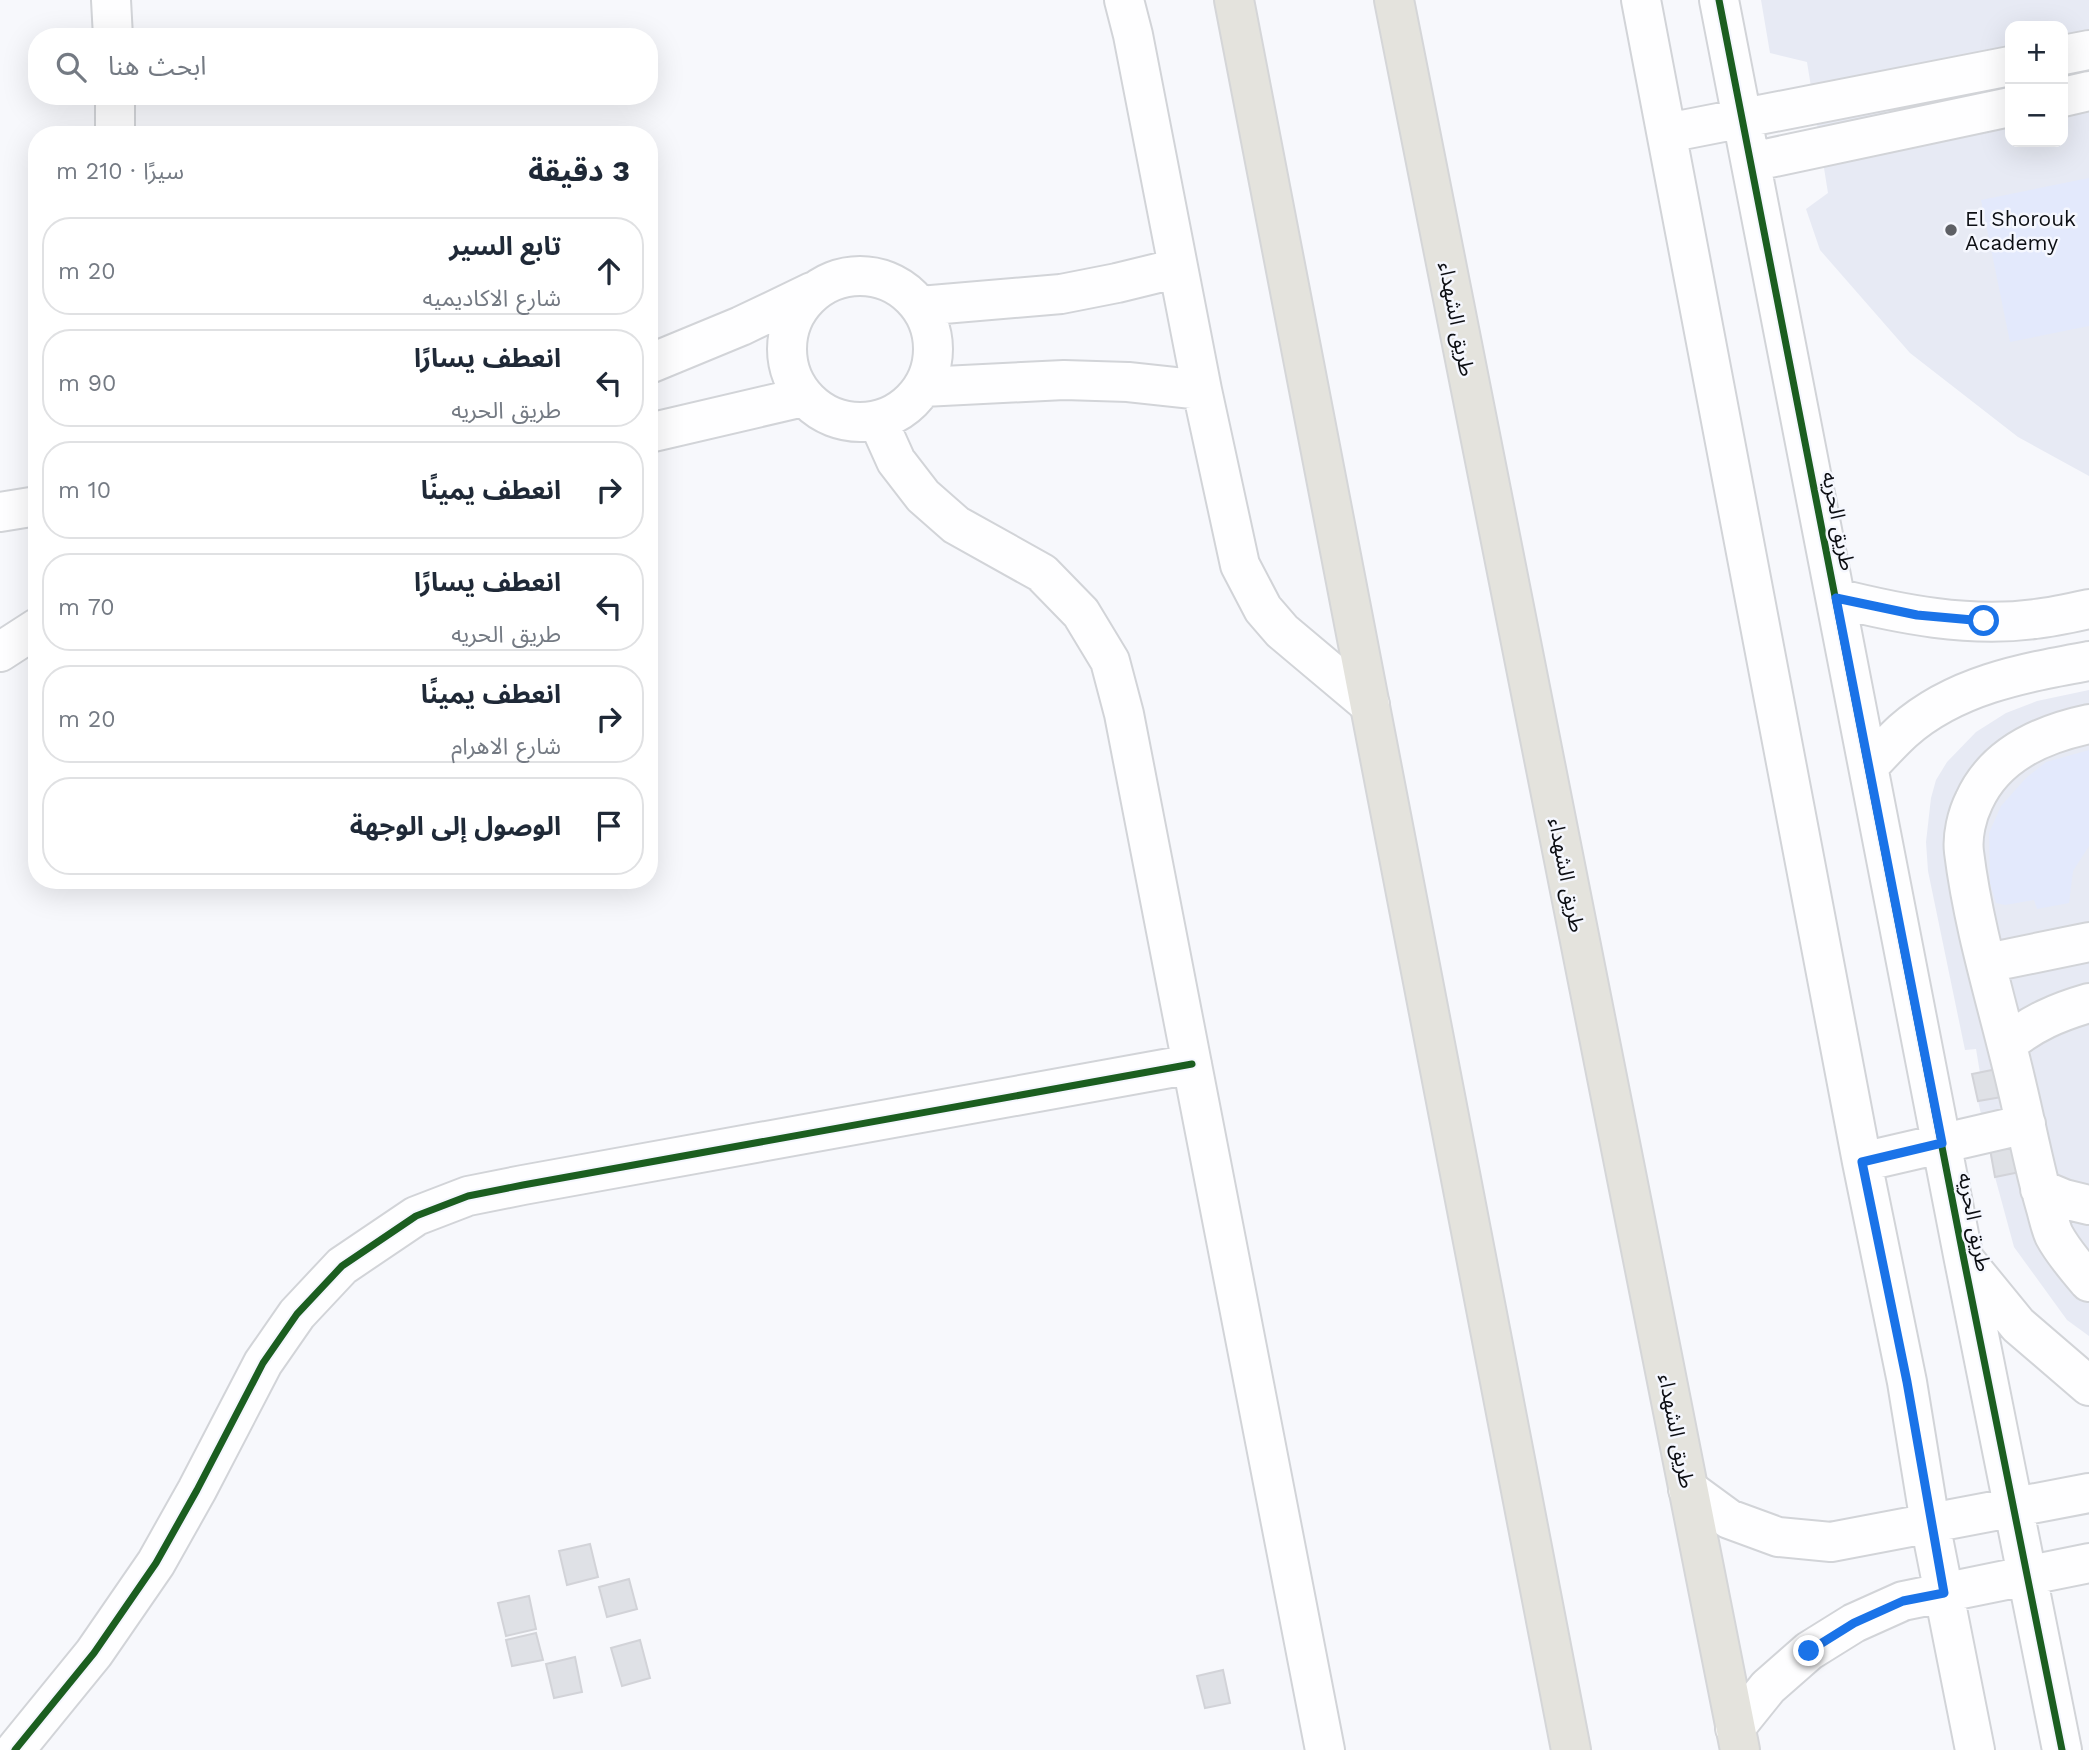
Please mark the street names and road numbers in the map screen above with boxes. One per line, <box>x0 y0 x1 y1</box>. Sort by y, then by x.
street label: طريق الشهداء <box>1433 260 1480 379</box>
street label: طريق الحريه <box>1816 469 1861 573</box>
street label: طريق الشهداء <box>1543 816 1590 935</box>
street label: طريق الحريه <box>1952 1170 1997 1274</box>
street label: طريق الشهداء <box>1653 1372 1700 1491</box>

